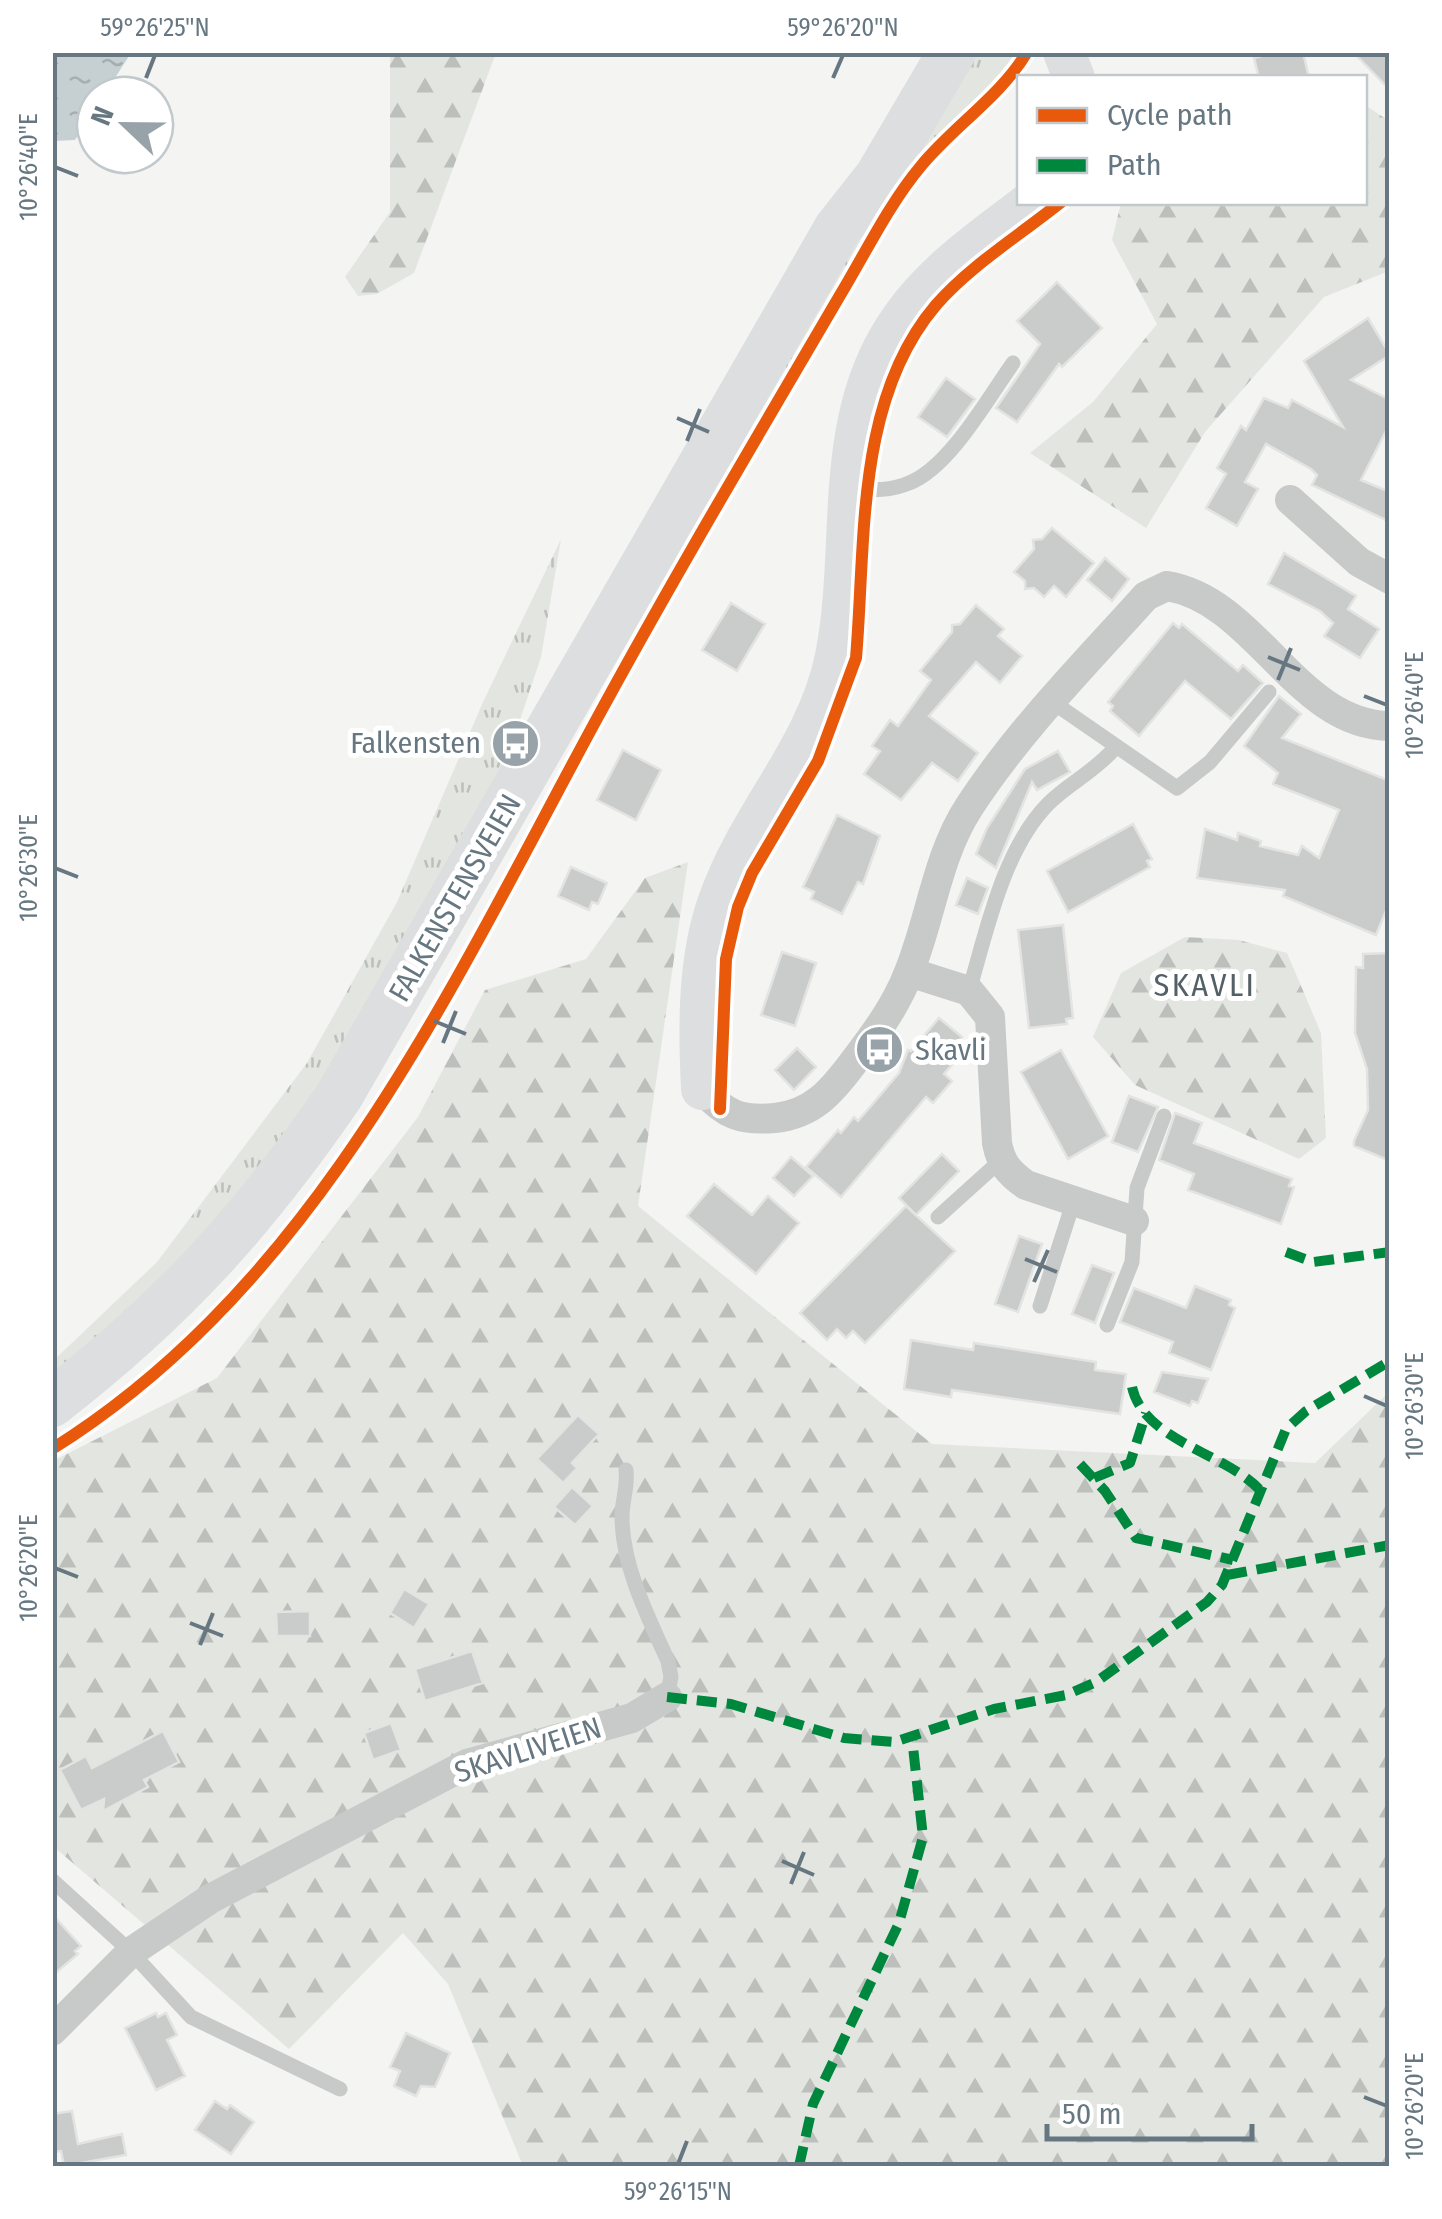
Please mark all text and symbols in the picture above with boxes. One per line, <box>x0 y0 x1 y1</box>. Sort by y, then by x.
text: 59°26'25"N <box>100 13 210 43</box>
text: 59°26'20"N <box>787 13 899 43</box>
north arrow <box>75 75 175 175</box>
legend <box>1017 75 1367 205</box>
text: Cycle path <box>1107 97 1233 133</box>
text: N <box>84 102 121 130</box>
text: 10°26'40"E <box>14 113 44 221</box>
text: Path <box>1107 147 1161 183</box>
text: 10°26'40"E <box>1400 651 1430 759</box>
bus stop icon: Falkensten <box>490 717 542 769</box>
place label: Falkensten <box>350 725 481 761</box>
street label: FALKENSTENSVEIEN <box>381 788 529 1008</box>
text: 10°26'30"E <box>14 814 44 922</box>
district label: SKAVLI <box>1153 966 1257 1004</box>
bus stop icon: Skavli <box>854 1024 906 1076</box>
place label: Skavli <box>915 1032 987 1068</box>
text: 10°26'30"E <box>1400 1352 1430 1460</box>
text: 10°26'20"E <box>14 1514 44 1622</box>
street label: SKAVLIVEIEN <box>450 1709 606 1791</box>
text: 10°26'20"E <box>1400 2052 1430 2160</box>
scale bar <box>1047 2079 1252 2141</box>
text: 50 m <box>1062 2096 1122 2132</box>
text: 59°26'15"N <box>624 2177 732 2207</box>

